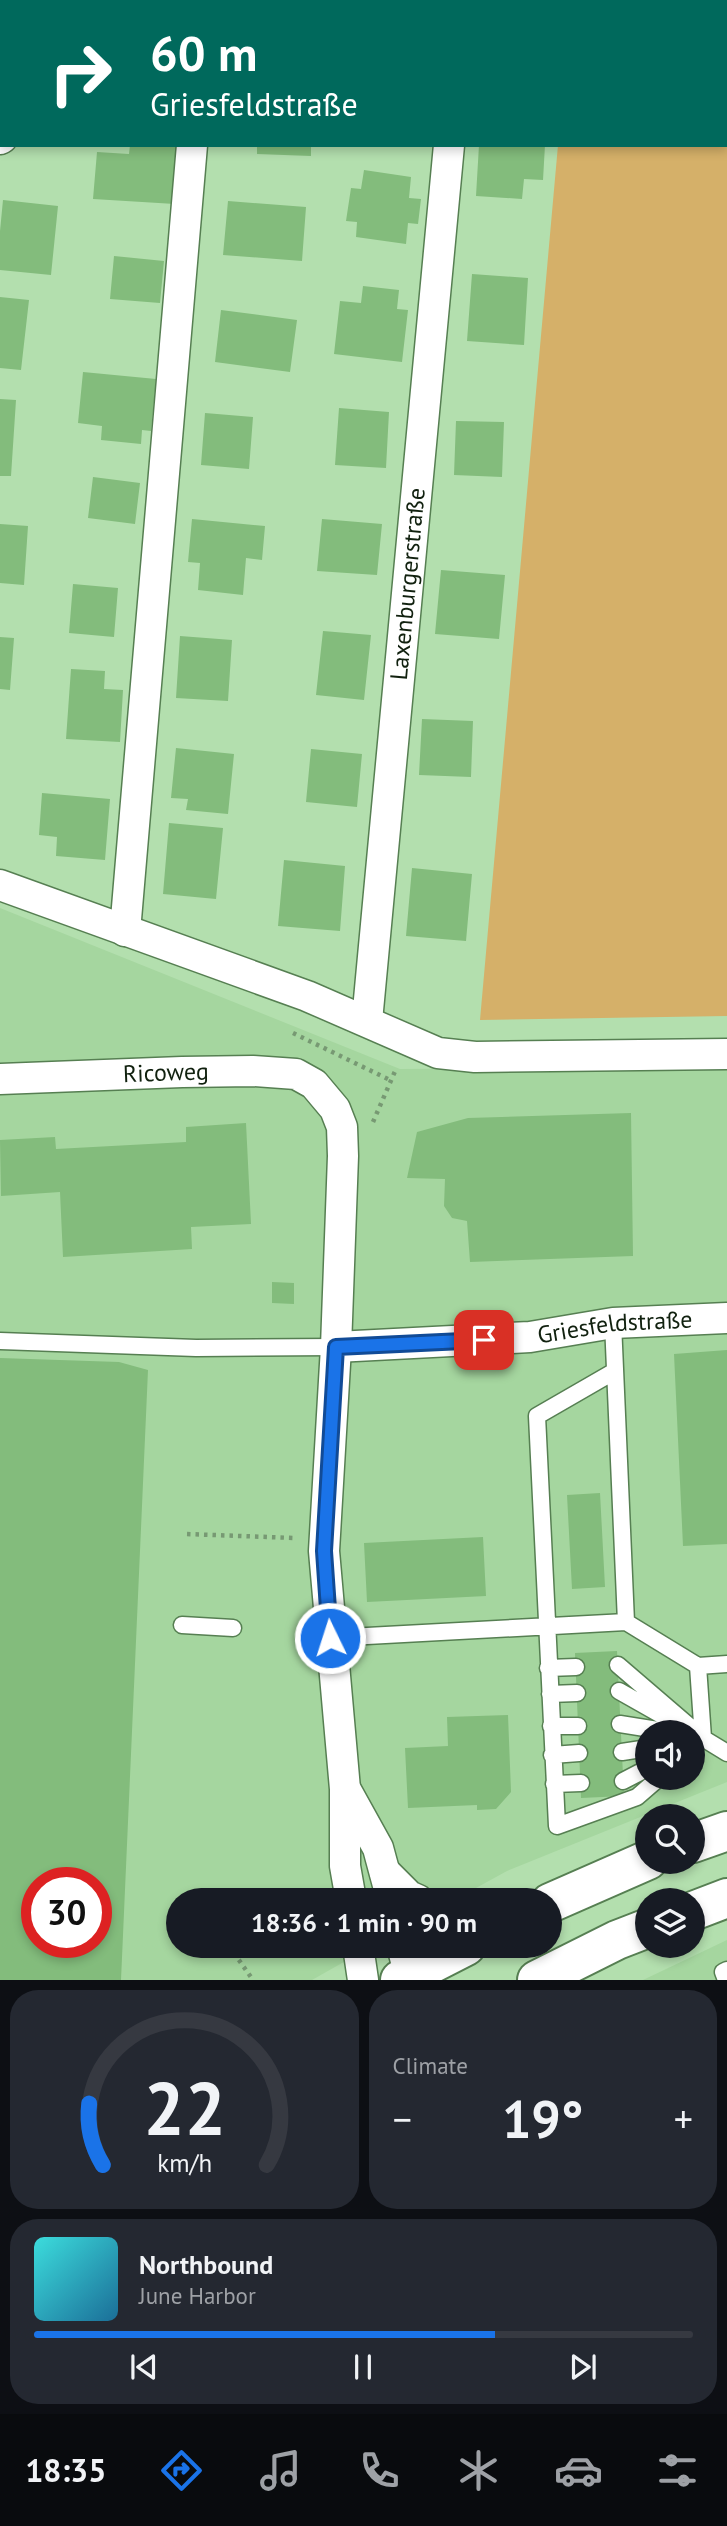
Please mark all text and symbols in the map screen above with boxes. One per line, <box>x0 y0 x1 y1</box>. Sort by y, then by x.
text: 60 m <box>150 21 257 85</box>
icon: right <box>35 28 126 119</box>
text: Griesfeldstraße <box>150 83 358 125</box>
street label: Laxenburgerstraße <box>383 486 432 681</box>
street label: Ricoweg <box>122 1056 209 1089</box>
street label: Griesfeldstraße <box>535 1304 693 1350</box>
pin <box>454 1310 514 1370</box>
icon: arrive <box>465 1321 503 1359</box>
position arrow <box>293 1601 367 1675</box>
map controls <box>635 1720 705 1958</box>
button: sound <box>635 1720 705 1790</box>
button: search <box>635 1804 705 1874</box>
speed limit sign: 30 <box>21 1867 112 1958</box>
button: layers <box>635 1888 705 1958</box>
text: 18:36 · 1 min · 90 m <box>251 1906 477 1939</box>
text: Climate <box>393 2051 468 2080</box>
text: 22 <box>143 2062 226 2156</box>
text: 19° <box>502 2085 584 2152</box>
text: − <box>393 2094 412 2143</box>
text: + <box>674 2094 693 2143</box>
text: km/h <box>157 2147 212 2179</box>
text: Northbound <box>139 2248 273 2281</box>
text: June Harbor <box>139 2281 256 2310</box>
icon: previous <box>125 2348 163 2386</box>
icon: pause <box>344 2348 382 2386</box>
icon: next <box>564 2348 602 2386</box>
icon: directions <box>157 2446 206 2495</box>
icon: music <box>256 2446 305 2495</box>
icon: phone <box>355 2446 404 2495</box>
icon: climate <box>454 2446 503 2495</box>
icon: car <box>554 2446 603 2495</box>
icon: filters <box>653 2446 702 2495</box>
text: 18:35 <box>25 2449 106 2491</box>

